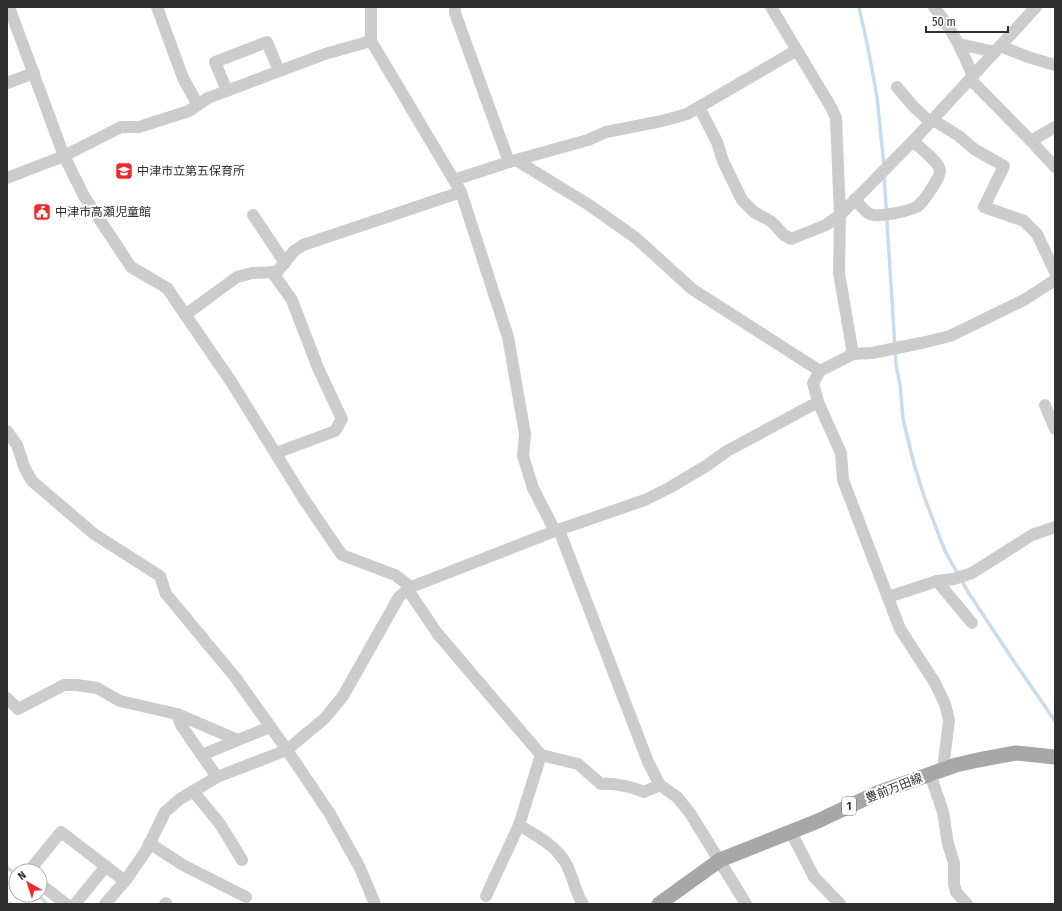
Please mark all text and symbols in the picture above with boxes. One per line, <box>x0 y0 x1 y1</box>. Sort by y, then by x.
scale bar <box>926 8 1008 34</box>
text: 50 m <box>932 15 956 29</box>
school or university icon: 中津市立第五保育所 <box>114 161 134 181</box>
place label: 中津市立第五保育所 <box>137 164 245 178</box>
public building icon: 中津市高瀬児童館 <box>32 202 52 222</box>
place label: 中津市高瀬児童館 <box>55 205 151 219</box>
street label: 豊前万田線 <box>863 771 925 805</box>
road number: 1 <box>842 797 856 815</box>
north arrow <box>8 863 48 903</box>
text: N <box>15 868 29 883</box>

